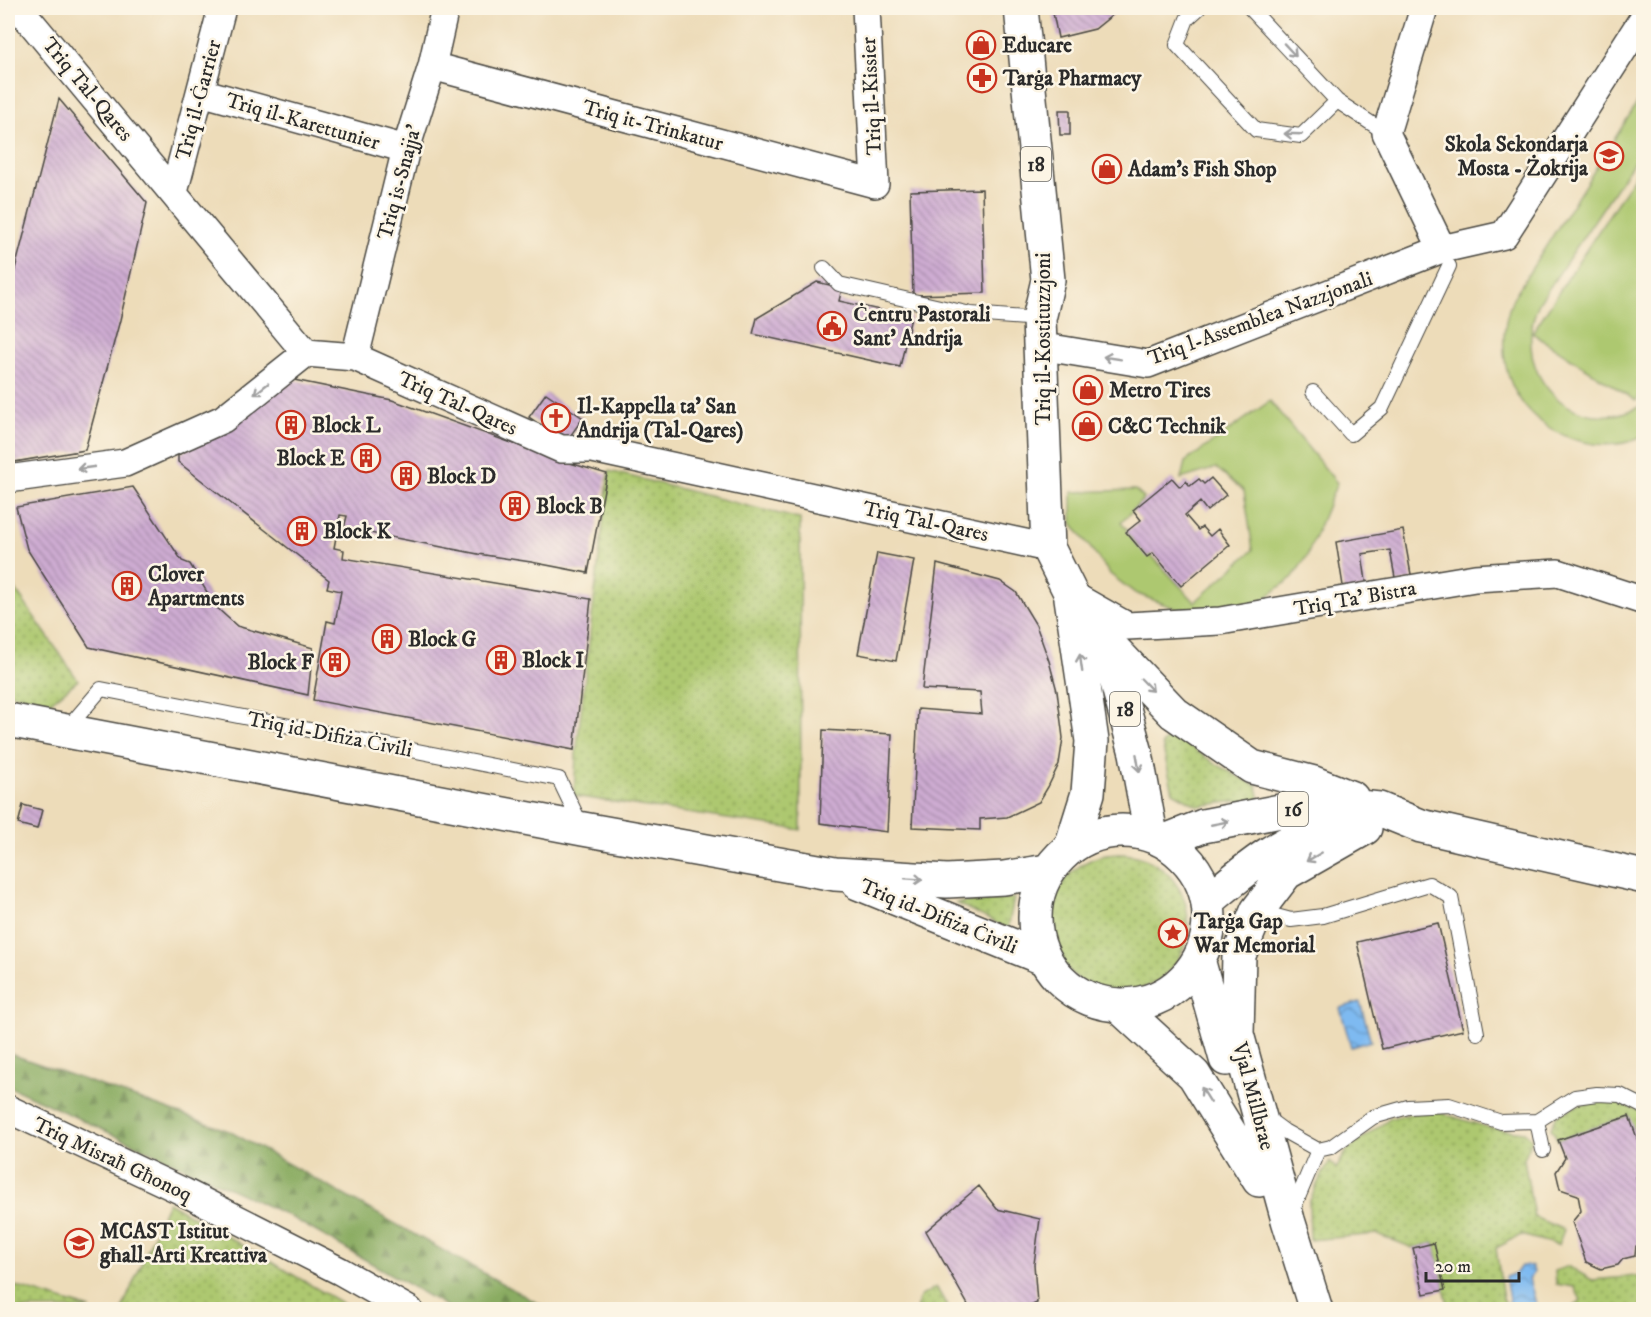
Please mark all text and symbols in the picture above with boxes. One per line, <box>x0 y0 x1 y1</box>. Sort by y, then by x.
shop icon: Educare <box>965 29 997 61</box>
street label: Triq Tal-Qares <box>36 32 138 147</box>
place label: Educare <box>1002 33 1072 59</box>
street label: Triq il-Kissier <box>856 36 888 156</box>
street label: Triq il-Ġarrier <box>170 37 228 163</box>
one-way arrow <box>1283 43 1297 58</box>
pharmacy icon: Tarġa Pharmacy <box>966 62 998 94</box>
place label: Tarġa Pharmacy <box>1002 66 1142 92</box>
street label: Triq il-Karettunier <box>223 88 383 156</box>
street label: Triq it-Trinkatur <box>580 95 726 157</box>
street label: Triq is-Snajja' <box>372 122 428 243</box>
one-way arrow <box>1284 129 1303 140</box>
place label: Skola Sekondarja Mosta - Żokrija <box>1445 132 1589 183</box>
school or university icon: Skola Sekondarja Mosta - Żokrija <box>1593 140 1625 172</box>
road number: 18 <box>1021 147 1051 181</box>
shop icon: Adam's Fish Shop <box>1091 153 1123 185</box>
place label: Adam's Fish Shop <box>1127 157 1277 183</box>
street label: Triq il-Kostituzzjoni <box>1031 253 1057 425</box>
street label: Triq l-Assemblea Nazzjonali <box>1144 266 1376 372</box>
place label: Ċentru Pastorali Sant' Andrija <box>853 302 991 353</box>
public building icon: Ċentru Pastorali Sant' Andrija <box>816 310 848 342</box>
one-way arrow <box>1102 352 1122 363</box>
street label: Triq Tal-Qares <box>394 366 521 442</box>
shop icon: Metro Tires <box>1072 374 1104 406</box>
place label: Metro Tires <box>1109 378 1211 404</box>
one-way arrow <box>253 383 269 396</box>
place label: Il-Kappella ta' San Andrija (Tal-Qares) <box>576 394 744 445</box>
church icon: Il-Kappella ta' San Andrija (Tal-Qares) <box>540 402 572 434</box>
building icon: Block L <box>275 409 307 441</box>
shop icon: C&C Technik <box>1071 410 1103 442</box>
place label: Block L <box>312 413 382 439</box>
place label: C&C Technik <box>1108 414 1227 440</box>
building icon: Block E <box>350 442 382 474</box>
place label: Block E <box>277 446 345 472</box>
building icon: Block D <box>390 460 422 492</box>
one-way arrow <box>76 463 96 474</box>
place label: Block D <box>427 464 497 490</box>
building icon: Block B <box>499 490 531 522</box>
place label: Block B <box>536 494 603 520</box>
street label: Triq Tal-Qares <box>861 496 991 548</box>
building icon: Block K <box>286 515 318 547</box>
place label: Block K <box>323 519 393 545</box>
place label: Clover Apartments <box>147 562 244 612</box>
building icon: Clover Apartments <box>111 570 143 602</box>
street label: Triq Ta' Bistra <box>1292 575 1418 623</box>
building icon: Block G <box>371 623 403 655</box>
place label: Block G <box>408 627 477 653</box>
building icon: Block I <box>485 644 517 676</box>
building icon: Block F <box>319 646 351 678</box>
place label: Block I <box>522 648 585 674</box>
place label: Block F <box>248 650 314 676</box>
one-way arrow <box>1075 654 1086 674</box>
one-way arrow <box>1139 677 1154 692</box>
road number: 18 <box>1110 692 1140 726</box>
street label: Triq id-Difiża Ċivili <box>245 706 415 764</box>
one-way arrow <box>1133 752 1144 772</box>
road number: 16 <box>1278 792 1308 826</box>
one-way arrow <box>1210 817 1230 828</box>
one-way arrow <box>1306 851 1323 863</box>
street label: Triq id-Difiża Ċivili <box>856 873 1021 960</box>
one-way arrow <box>904 873 924 884</box>
place label: Tarġa Gap War Memorial <box>1193 909 1316 959</box>
place icon: Tarġa Gap War Memorial <box>1157 917 1189 949</box>
street label: Vjal Millbrae <box>1226 1039 1280 1153</box>
one-way arrow <box>1200 1087 1212 1104</box>
street label: Triq Misraħ Għonoq <box>29 1112 197 1208</box>
place label: MCAST Istitut għall-Arti Kreattiva <box>99 1219 268 1269</box>
school or university icon: MCAST Istitut għall-Arti Kreattiva <box>63 1227 95 1259</box>
scale bar <box>1426 1245 1519 1283</box>
text: 20 m <box>1435 1256 1471 1278</box>

